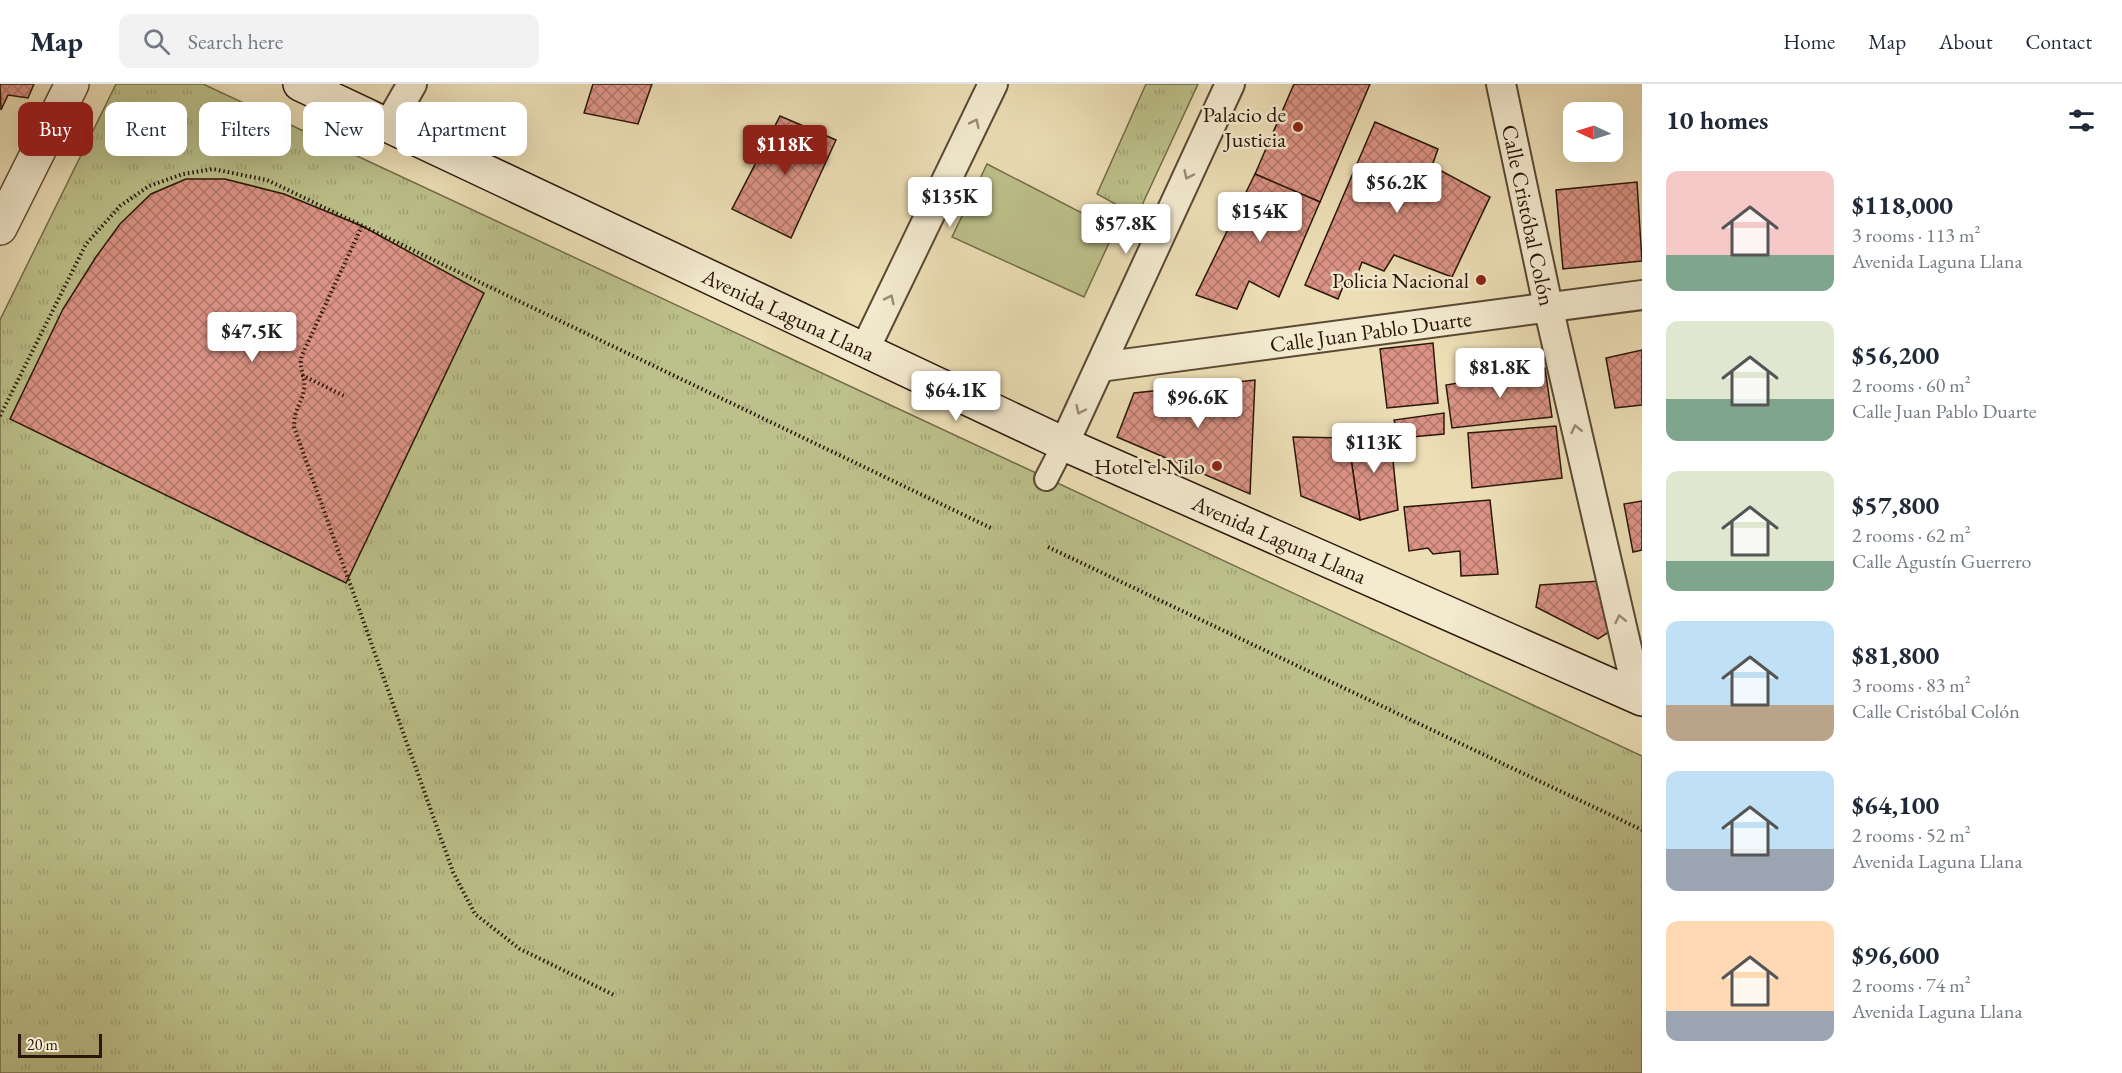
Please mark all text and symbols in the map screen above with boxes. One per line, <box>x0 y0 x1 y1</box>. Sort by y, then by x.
search box <box>119 14 539 68</box>
text: Map <box>30 23 83 59</box>
icon: search <box>140 25 173 58</box>
text: Search here <box>188 27 283 56</box>
text: Home <box>1783 28 1835 55</box>
text: Map <box>1868 28 1906 55</box>
text: About <box>1939 28 1992 55</box>
text: Contact <box>2025 28 2092 55</box>
place label: Palacio de Justicia <box>1203 100 1286 154</box>
chip: Buy <box>18 102 93 156</box>
chip: Rent <box>105 102 187 156</box>
chip: Filters <box>199 102 291 156</box>
chip: New <box>303 102 384 156</box>
chip: Apartment <box>396 102 527 156</box>
north arrow <box>1563 102 1623 162</box>
map controls <box>1563 102 1623 162</box>
text: 10 homes <box>1666 103 1768 137</box>
icon: filters <box>2065 104 2098 137</box>
one-way arrow <box>967 118 979 129</box>
marker: Palacio de Justicia <box>1291 120 1305 134</box>
street label: Calle Cristóbal Colón <box>1495 122 1562 309</box>
pin: $118K <box>743 125 827 176</box>
text: $118K <box>757 131 813 157</box>
pin: $56.2K <box>1348 163 1446 214</box>
one-way arrow <box>1184 169 1196 180</box>
text: $56.2K <box>1366 169 1428 195</box>
pin: $135K <box>908 177 992 228</box>
text: $135K <box>922 183 978 209</box>
text: $118,000 <box>1852 188 1953 222</box>
pin: $154K <box>1218 192 1302 243</box>
icon: home <box>1714 195 1786 267</box>
text: $154K <box>1232 198 1288 224</box>
pin: $57.8K <box>1077 204 1175 255</box>
text: $57.8K <box>1095 210 1157 236</box>
text: 3 rooms · 113 m² <box>1852 222 1980 248</box>
text: Avenida Laguna Llana <box>1852 248 2023 274</box>
street label: Avenida Laguna Llana <box>697 261 880 367</box>
place label: Policia Nacional <box>1332 266 1469 295</box>
marker: Policia Nacional <box>1474 273 1488 287</box>
one-way arrow <box>882 294 894 305</box>
street label: Calle Juan Pablo Duarte <box>1268 303 1474 359</box>
pin: $47.5K <box>203 312 301 363</box>
text: $47.5K <box>221 318 283 344</box>
text: $56,200 <box>1852 338 1939 372</box>
icon: home <box>1714 345 1786 417</box>
pin: $81.8K <box>1451 348 1549 399</box>
text: $81.8K <box>1469 354 1531 380</box>
pin: $64.1K <box>907 371 1005 422</box>
text: 2 rooms · 60 m² <box>1852 372 1971 398</box>
text: $64.1K <box>925 377 987 403</box>
pin: $96.6K <box>1149 378 1247 429</box>
text: $96.6K <box>1167 384 1229 410</box>
text: Calle Juan Pablo Duarte <box>1852 398 2037 424</box>
one-way arrow <box>1076 403 1088 414</box>
pin: $113K <box>1332 423 1416 474</box>
one-way arrow <box>1570 424 1583 434</box>
text: $113K <box>1346 429 1402 455</box>
place label: Hotel el Nilo <box>1094 452 1205 481</box>
marker: Hotel el Nilo <box>1210 459 1224 473</box>
street label: Avenida Laguna Llana <box>1187 487 1371 590</box>
text: $57,800 <box>1852 488 1939 522</box>
icon: home <box>1714 495 1786 567</box>
text: 2 rooms · 62 m² <box>1852 522 1971 548</box>
text: Calle Agustín Guerrero <box>1852 548 2032 574</box>
one-way arrow <box>1614 614 1627 624</box>
text: $81,800 <box>1852 638 1939 672</box>
icon: home <box>1714 645 1786 717</box>
text: 3 rooms · 83 m² <box>1852 672 1971 698</box>
text: Calle Cristóbal Colón <box>1852 698 2020 724</box>
text: $64,100 <box>1852 788 1939 822</box>
icon: home <box>1714 795 1786 867</box>
text: 2 rooms · 52 m² <box>1852 822 1971 848</box>
text: Avenida Laguna Llana <box>1852 848 2023 874</box>
text: $96,600 <box>1852 938 1939 972</box>
icon: home <box>1714 945 1786 1017</box>
text: 2 rooms · 74 m² <box>1852 972 1971 998</box>
text: Avenida Laguna Llana <box>1852 998 2023 1024</box>
scale bar <box>18 1031 102 1058</box>
text: 20 m <box>27 1034 58 1055</box>

